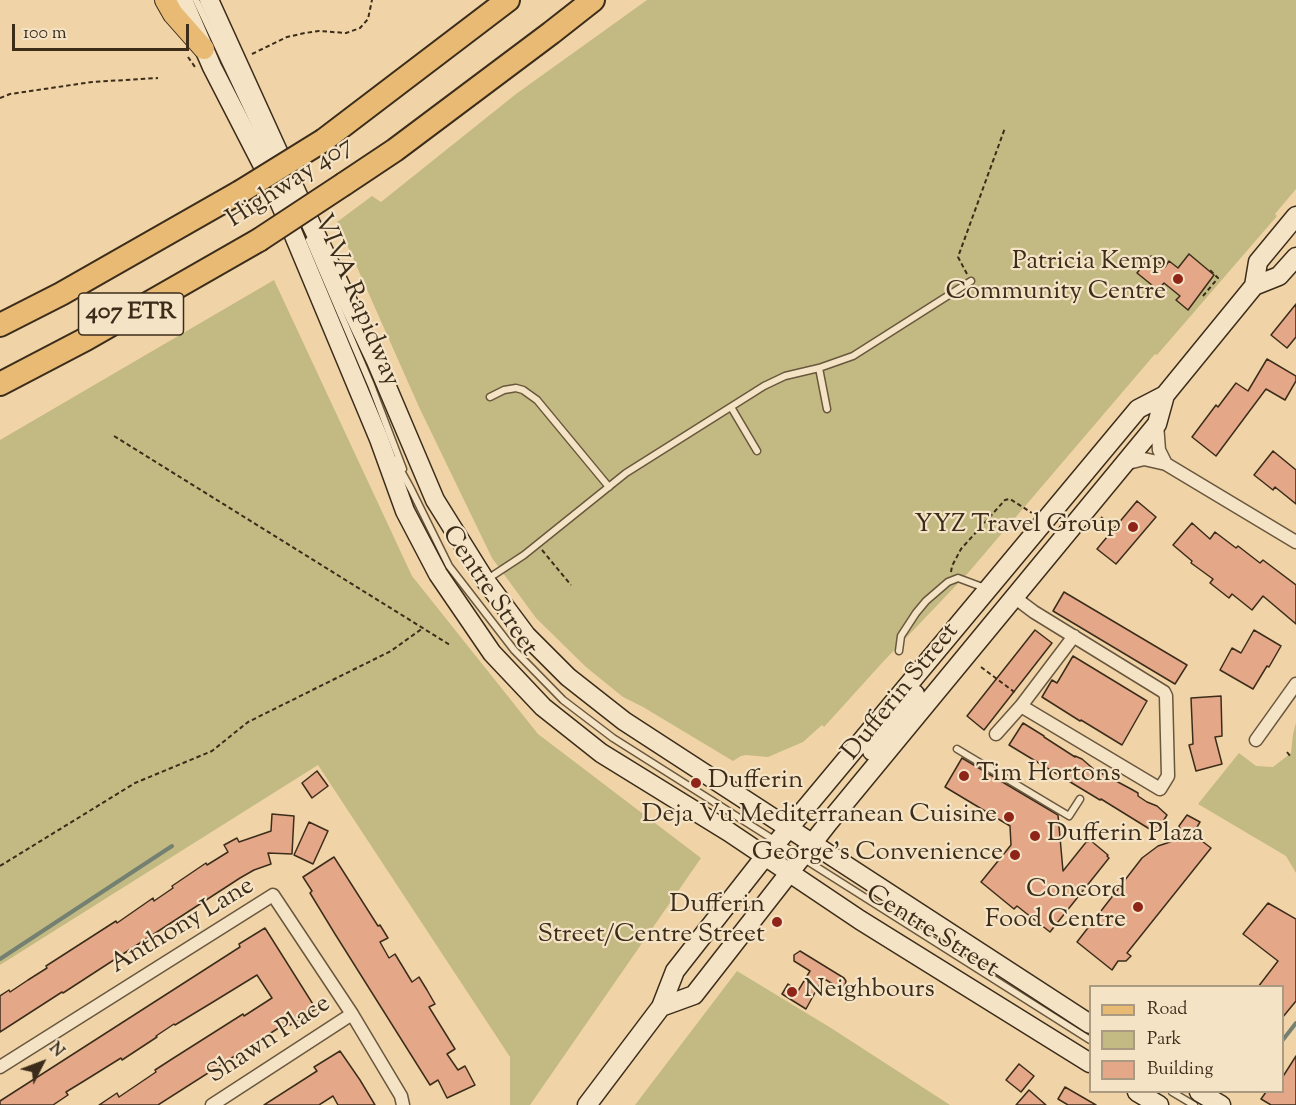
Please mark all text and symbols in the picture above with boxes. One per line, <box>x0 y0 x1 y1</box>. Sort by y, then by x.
scale bar <box>15 12 192 50</box>
text: 100 m <box>23 21 67 47</box>
street label: Highway 407 <box>222 132 360 236</box>
street label: VIVA Rapidway <box>305 210 405 392</box>
place label: Patricia Kemp Community Centre <box>946 248 1166 310</box>
marker: Patricia Kemp Community Centre <box>1171 272 1185 286</box>
road number: 407 ETR <box>78 293 184 335</box>
place label: YYZ Travel Group <box>914 511 1121 543</box>
marker: YYZ Travel Group <box>1126 520 1140 534</box>
street label: Centre Street <box>433 521 543 663</box>
street label: Dufferin Street <box>837 618 967 768</box>
place label: Tim Hortons <box>976 760 1121 792</box>
place label: Dufferin <box>708 767 803 799</box>
marker: Tim Hortons <box>957 769 971 783</box>
marker: Dufferin <box>689 776 703 790</box>
place label: Deja Vu Mediterranean Cuisine <box>642 801 997 833</box>
marker: Deja Vu Mediterranean Cuisine <box>1002 810 1016 824</box>
place label: Dufferin Plaza <box>1047 820 1204 852</box>
marker: Dufferin Plaza <box>1028 829 1042 843</box>
place label: George's Convenience <box>752 839 1003 871</box>
marker: George's Convenience <box>1008 848 1022 862</box>
street label: Anthony Lane <box>105 872 261 982</box>
place label: Concord Food Centre <box>985 876 1126 938</box>
street label: Centre Street <box>859 880 1003 986</box>
place label: Dufferin Street/Centre Street <box>537 891 765 952</box>
marker: Concord Food Centre <box>1131 900 1145 914</box>
marker: Dufferin Street/Centre Street <box>770 915 784 929</box>
place label: Neighbours <box>804 976 935 1008</box>
marker: Neighbours <box>785 985 799 999</box>
legend <box>1089 985 1284 1093</box>
street label: Shawn Place <box>203 990 337 1092</box>
text: Road <box>1147 997 1187 1023</box>
text: Park <box>1147 1027 1181 1053</box>
north arrow <box>12 1033 72 1093</box>
text: N <box>43 1038 69 1063</box>
text: Building <box>1147 1057 1213 1083</box>

